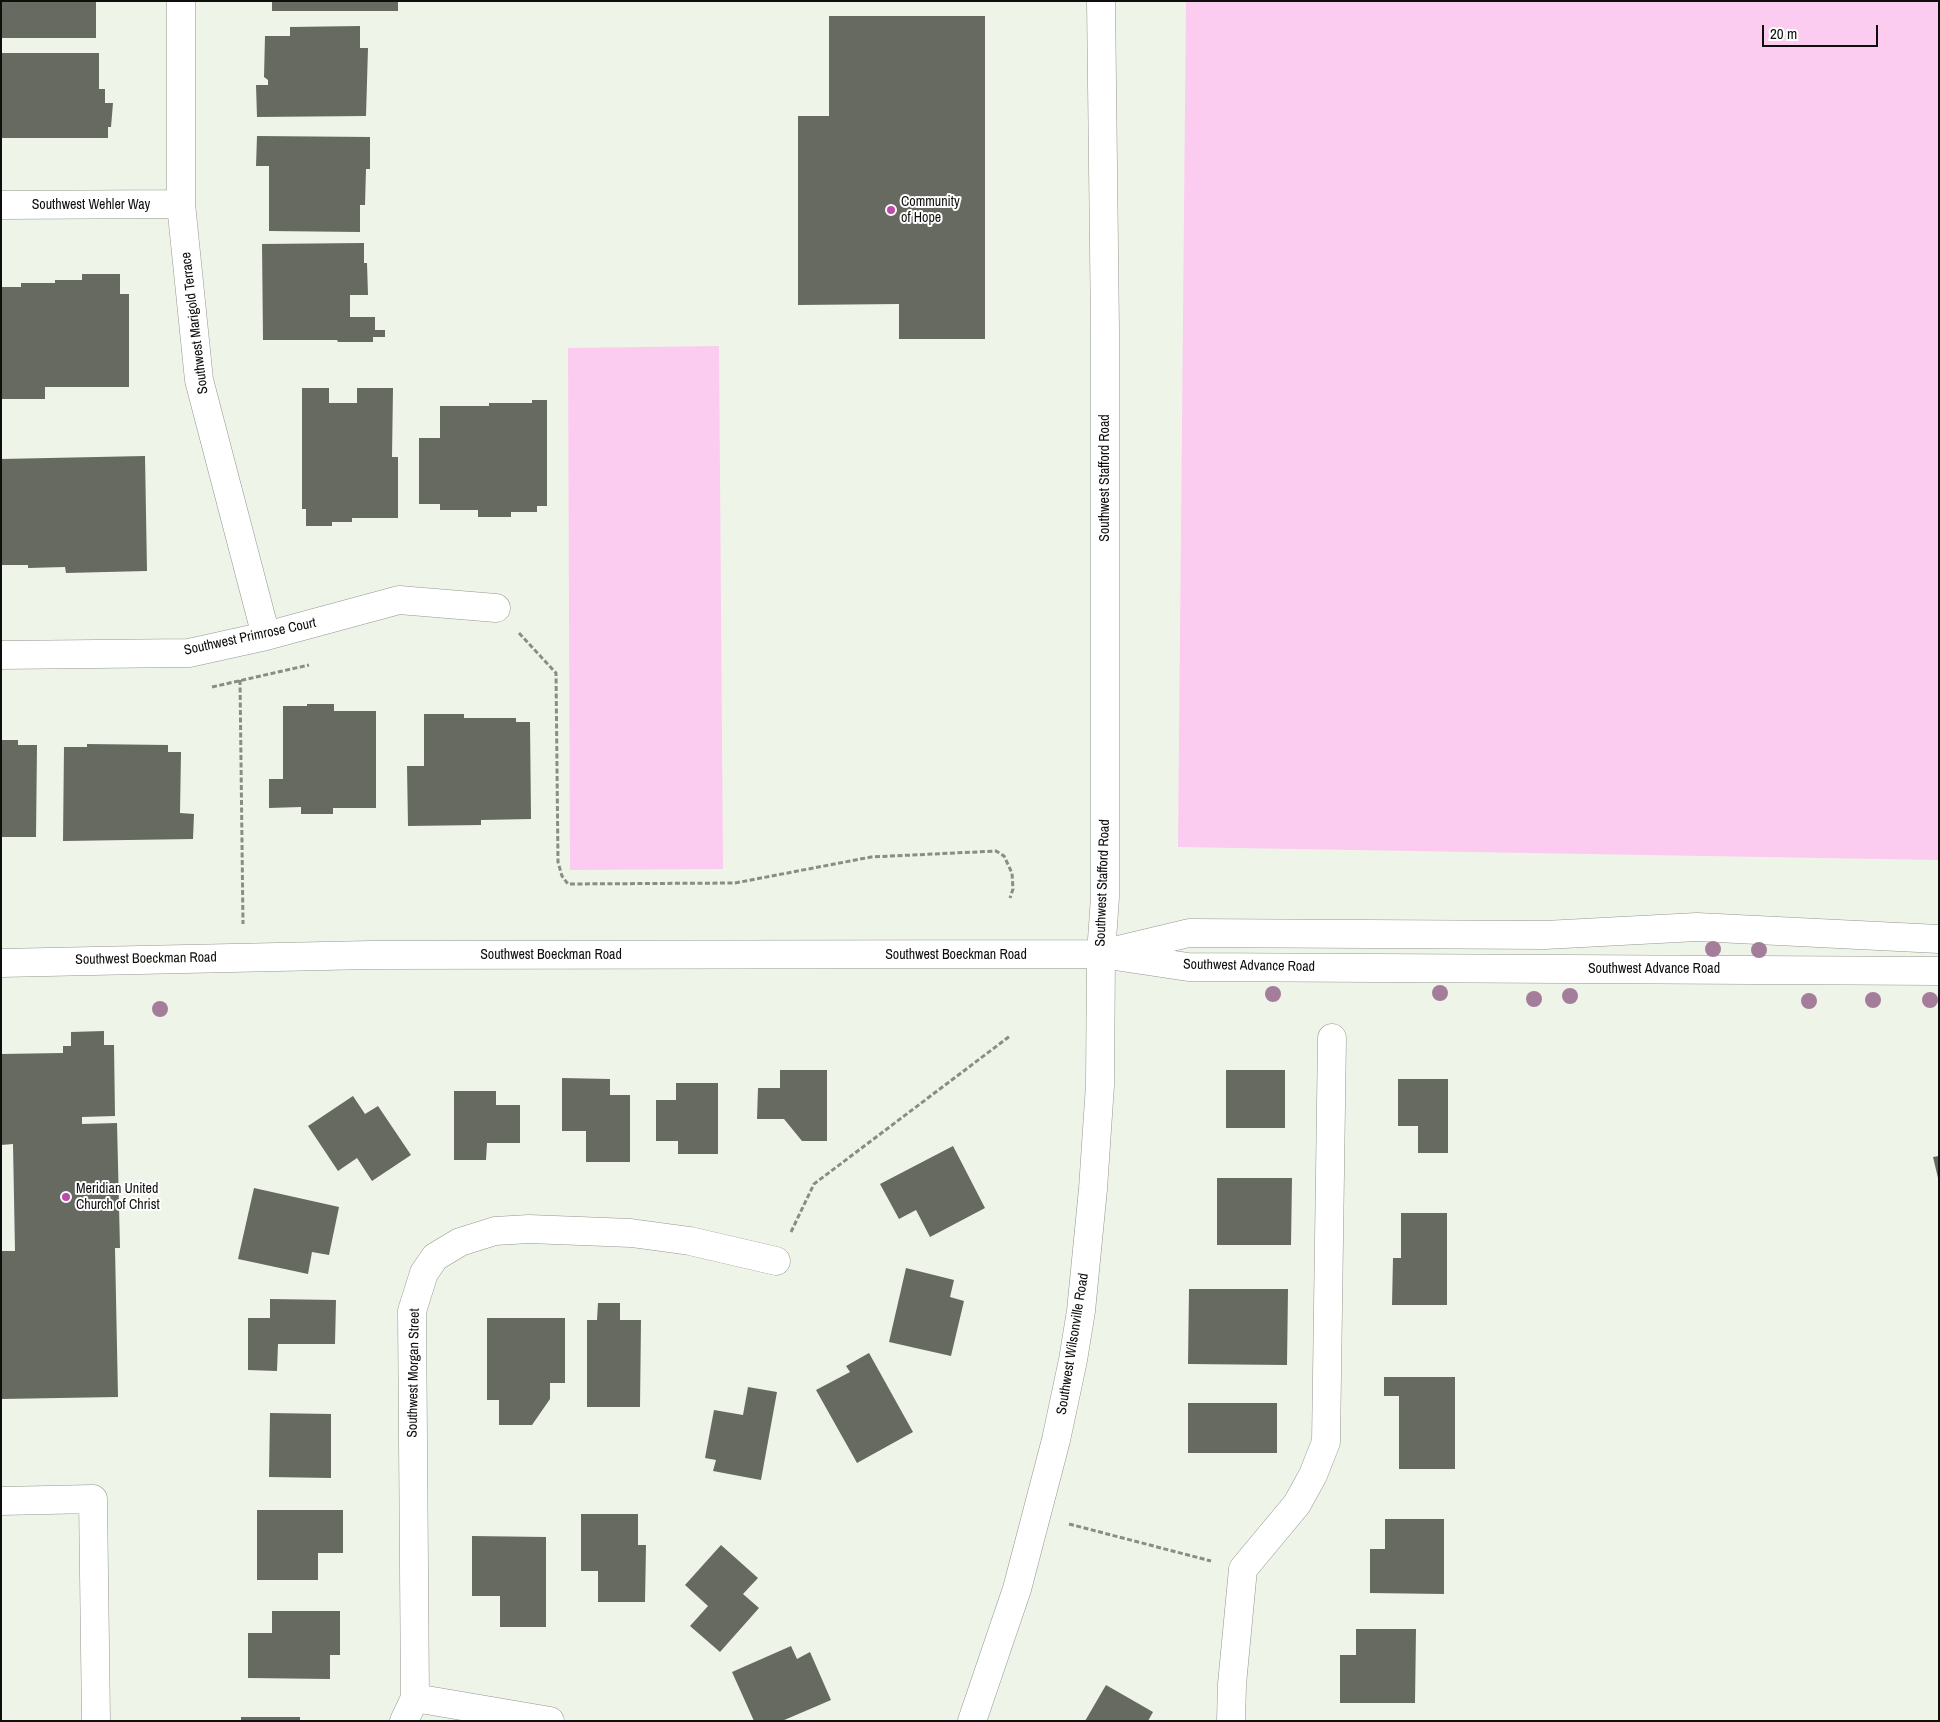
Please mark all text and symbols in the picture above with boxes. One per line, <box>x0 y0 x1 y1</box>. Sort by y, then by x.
scale bar <box>1765 15 1881 47</box>
text: 20 m <box>1770 23 1797 44</box>
place label: Community of Hope <box>901 194 960 226</box>
street label: Southwest Wehler Way <box>32 197 150 213</box>
marker: Community of Hope <box>885 204 897 216</box>
street label: Southwest Marigold Terrace <box>178 251 212 395</box>
street label: Southwest Stafford Road <box>1097 414 1113 542</box>
street label: Southwest Primrose Court <box>182 615 318 659</box>
street label: Southwest Stafford Road <box>1092 819 1114 947</box>
street label: Southwest Boeckman Road <box>480 947 622 963</box>
street label: Southwest Boeckman Road <box>885 947 1027 963</box>
street label: Southwest Boeckman Road <box>75 949 217 969</box>
street label: Southwest Advance Road <box>1183 956 1315 976</box>
street label: Southwest Advance Road <box>1588 961 1720 977</box>
place label: Meridian United Church of Christ <box>76 1181 160 1214</box>
marker: Meridian United Church of Christ <box>60 1191 72 1203</box>
street label: Southwest Wilsonville Road <box>1054 1272 1092 1416</box>
street label: Southwest Morgan Street <box>404 1308 424 1438</box>

